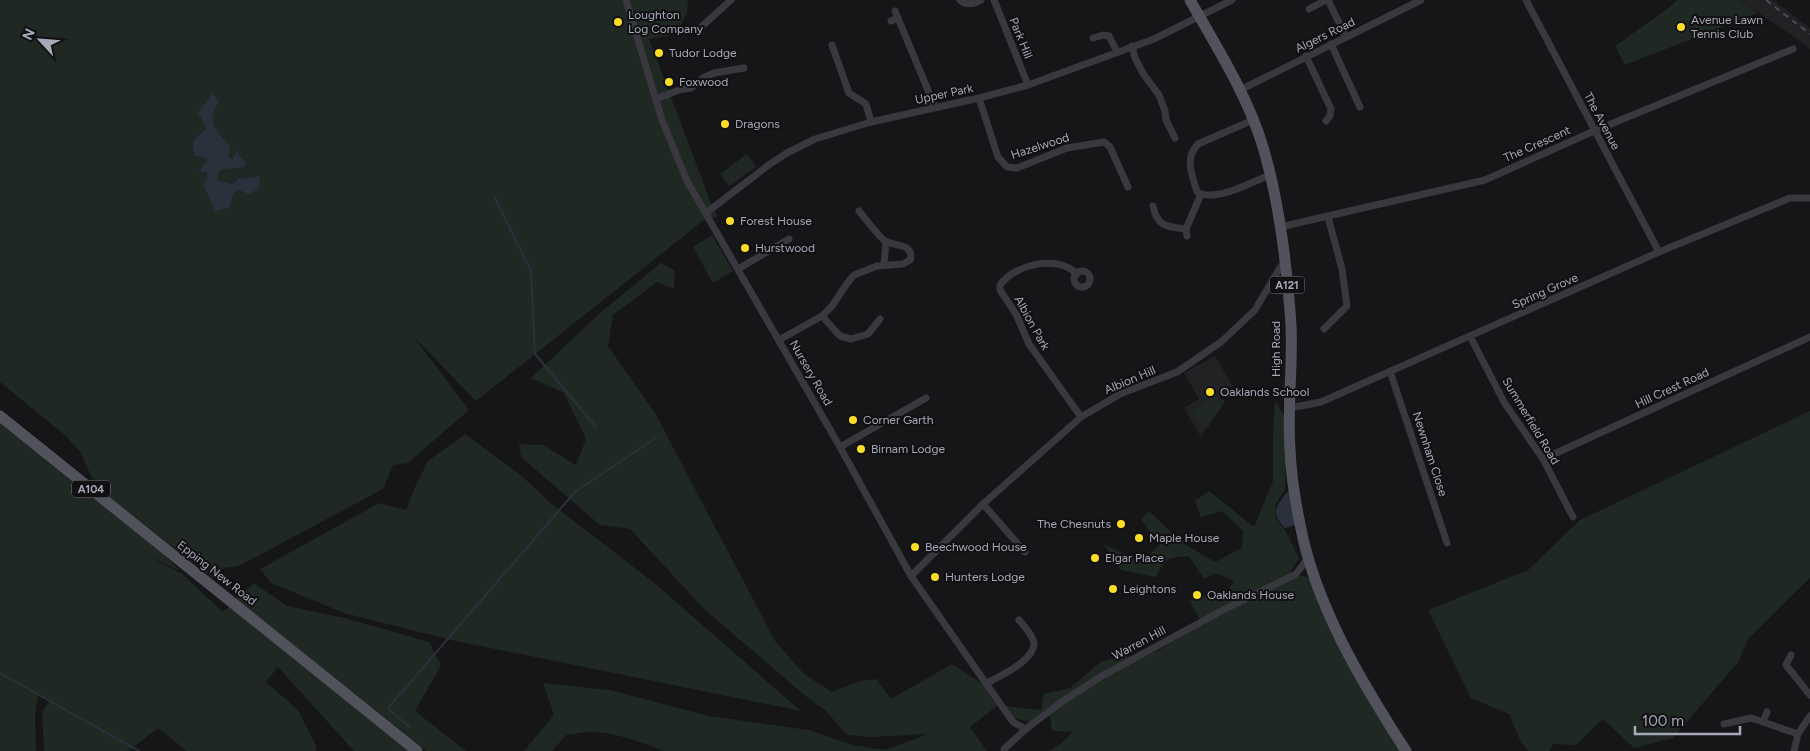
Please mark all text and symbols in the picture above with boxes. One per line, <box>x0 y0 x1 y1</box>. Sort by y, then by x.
place label: Loughton Log Company <box>628 8 704 36</box>
place label: Avenue Lawn Tennis Club <box>1691 13 1763 41</box>
north arrow <box>15 15 65 65</box>
street label: Algers Road <box>1293 15 1357 55</box>
marker: Loughton Log Company <box>612 16 624 28</box>
street label: Park Hill <box>1006 16 1036 60</box>
marker: Avenue Lawn Tennis Club <box>1675 21 1687 33</box>
text: N <box>19 26 39 43</box>
place label: Tudor Lodge <box>669 46 737 60</box>
marker: Tudor Lodge <box>653 47 665 59</box>
place label: Foxwood <box>679 75 728 89</box>
marker: Foxwood <box>663 76 675 88</box>
street label: Upper Park <box>914 81 975 107</box>
street label: The Avenue <box>1581 90 1623 153</box>
place label: Dragons <box>735 117 780 131</box>
marker: Dragons <box>719 118 731 130</box>
street label: The Crescent <box>1501 123 1573 165</box>
street label: Hazelwood <box>1009 130 1071 162</box>
place label: Forest House <box>740 214 812 228</box>
marker: Forest House <box>724 215 736 227</box>
place label: Hurstwood <box>755 241 815 255</box>
marker: Hurstwood <box>739 242 751 254</box>
street label: Spring Grove <box>1510 270 1581 312</box>
road number: A121 <box>1270 276 1304 294</box>
street label: Albion Park <box>1011 293 1053 353</box>
street label: High Road <box>1269 321 1283 377</box>
street label: Nursery Road <box>787 338 835 408</box>
street label: Albion Hill <box>1102 363 1158 397</box>
street label: Hill Crest Road <box>1633 365 1711 411</box>
street label: Summerfield Road <box>1499 375 1563 467</box>
place label: Oaklands School <box>1220 385 1309 399</box>
marker: Oaklands School <box>1204 386 1216 398</box>
street label: Newnham Close <box>1410 410 1450 499</box>
place label: Corner Garth <box>863 413 934 427</box>
marker: Corner Garth <box>847 414 859 426</box>
place label: Birnam Lodge <box>871 442 945 456</box>
marker: Birnam Lodge <box>855 443 867 455</box>
road number: A104 <box>72 480 110 498</box>
place label: The Chesnuts <box>1037 517 1111 531</box>
marker: The Chesnuts <box>1115 518 1127 530</box>
place label: Maple House <box>1149 531 1220 545</box>
marker: Maple House <box>1133 532 1145 544</box>
street label: Epping New Road <box>175 538 259 608</box>
place label: Beechwood House <box>925 540 1027 554</box>
marker: Beechwood House <box>909 541 921 553</box>
place label: Elgar Place <box>1105 551 1164 565</box>
marker: Elgar Place <box>1089 552 1101 564</box>
place label: Hunters Lodge <box>945 570 1025 584</box>
marker: Hunters Lodge <box>929 571 941 583</box>
place label: Leightons <box>1123 582 1176 596</box>
marker: Leightons <box>1107 583 1119 595</box>
place label: Oaklands House <box>1207 588 1295 602</box>
marker: Oaklands House <box>1191 589 1203 601</box>
street label: Warren Hill <box>1110 623 1168 663</box>
scale bar <box>1635 704 1740 736</box>
text: 100 m <box>1642 712 1684 730</box>

